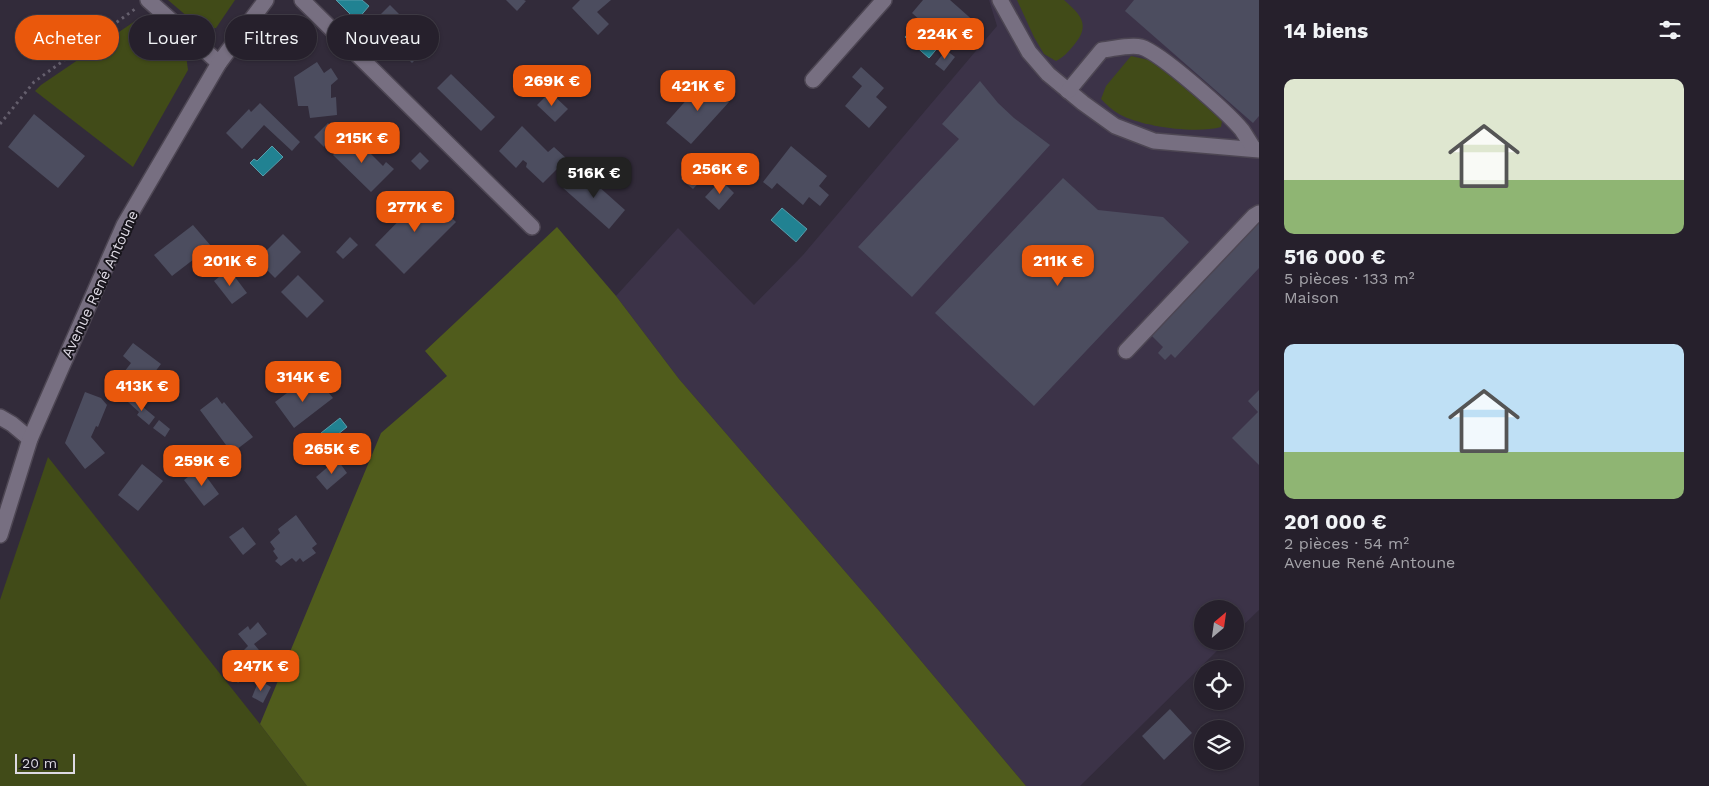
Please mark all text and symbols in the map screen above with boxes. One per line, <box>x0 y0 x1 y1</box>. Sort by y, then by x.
chip: Acheter <box>15 15 119 60</box>
chip: Louer <box>129 15 215 60</box>
chip: Filtres <box>225 15 317 60</box>
chip: Nouveau <box>327 15 439 60</box>
icon: filters <box>1656 16 1684 44</box>
pin: 224K € <box>904 18 986 60</box>
text: 14 biens <box>1284 18 1368 43</box>
text: 224K € <box>917 24 973 43</box>
pin: 269K € <box>511 64 593 107</box>
pin: 421K € <box>657 70 739 112</box>
text: 269K € <box>524 71 580 90</box>
text: 421K € <box>671 76 725 95</box>
icon: home <box>1439 111 1529 201</box>
pin: 215K € <box>321 121 403 164</box>
text: 215K € <box>336 128 388 147</box>
pin: 256K € <box>679 152 761 195</box>
pin: 516K € <box>553 156 635 199</box>
text: 256K € <box>692 159 748 178</box>
text: 516K € <box>568 163 620 182</box>
pin: 277K € <box>374 190 456 233</box>
text: 277K € <box>387 197 443 216</box>
street label: Avenue René Antoune <box>58 207 142 361</box>
pin: 201K € <box>189 244 271 287</box>
pin: 211K € <box>1017 244 1099 287</box>
text: 516 000 € <box>1284 244 1386 269</box>
text: 201K € <box>203 251 257 270</box>
text: 211K € <box>1033 251 1083 270</box>
text: 5 pièces · 133 m² <box>1284 269 1415 288</box>
text: Maison <box>1284 288 1339 307</box>
pin: 314K € <box>262 360 344 403</box>
text: 314K € <box>276 367 330 386</box>
pin: 413K € <box>101 370 183 412</box>
text: 413K € <box>115 376 169 395</box>
icon: home <box>1439 376 1529 466</box>
pin: 265K € <box>291 432 373 475</box>
text: 265K € <box>304 439 360 458</box>
pin: 259K € <box>161 444 243 487</box>
text: 259K € <box>174 451 230 470</box>
text: 201 000 € <box>1284 509 1386 534</box>
text: 2 pièces · 54 m² <box>1284 534 1409 553</box>
text: Avenue René Antoune <box>1284 553 1455 572</box>
north arrow <box>1194 600 1244 650</box>
map controls <box>1194 600 1244 770</box>
pin: 247K € <box>220 650 302 692</box>
text: 247K € <box>233 656 289 675</box>
button: locate <box>1194 660 1244 710</box>
button: layers <box>1194 720 1244 770</box>
scale bar <box>15 751 75 774</box>
text: 20 m <box>22 755 57 771</box>

